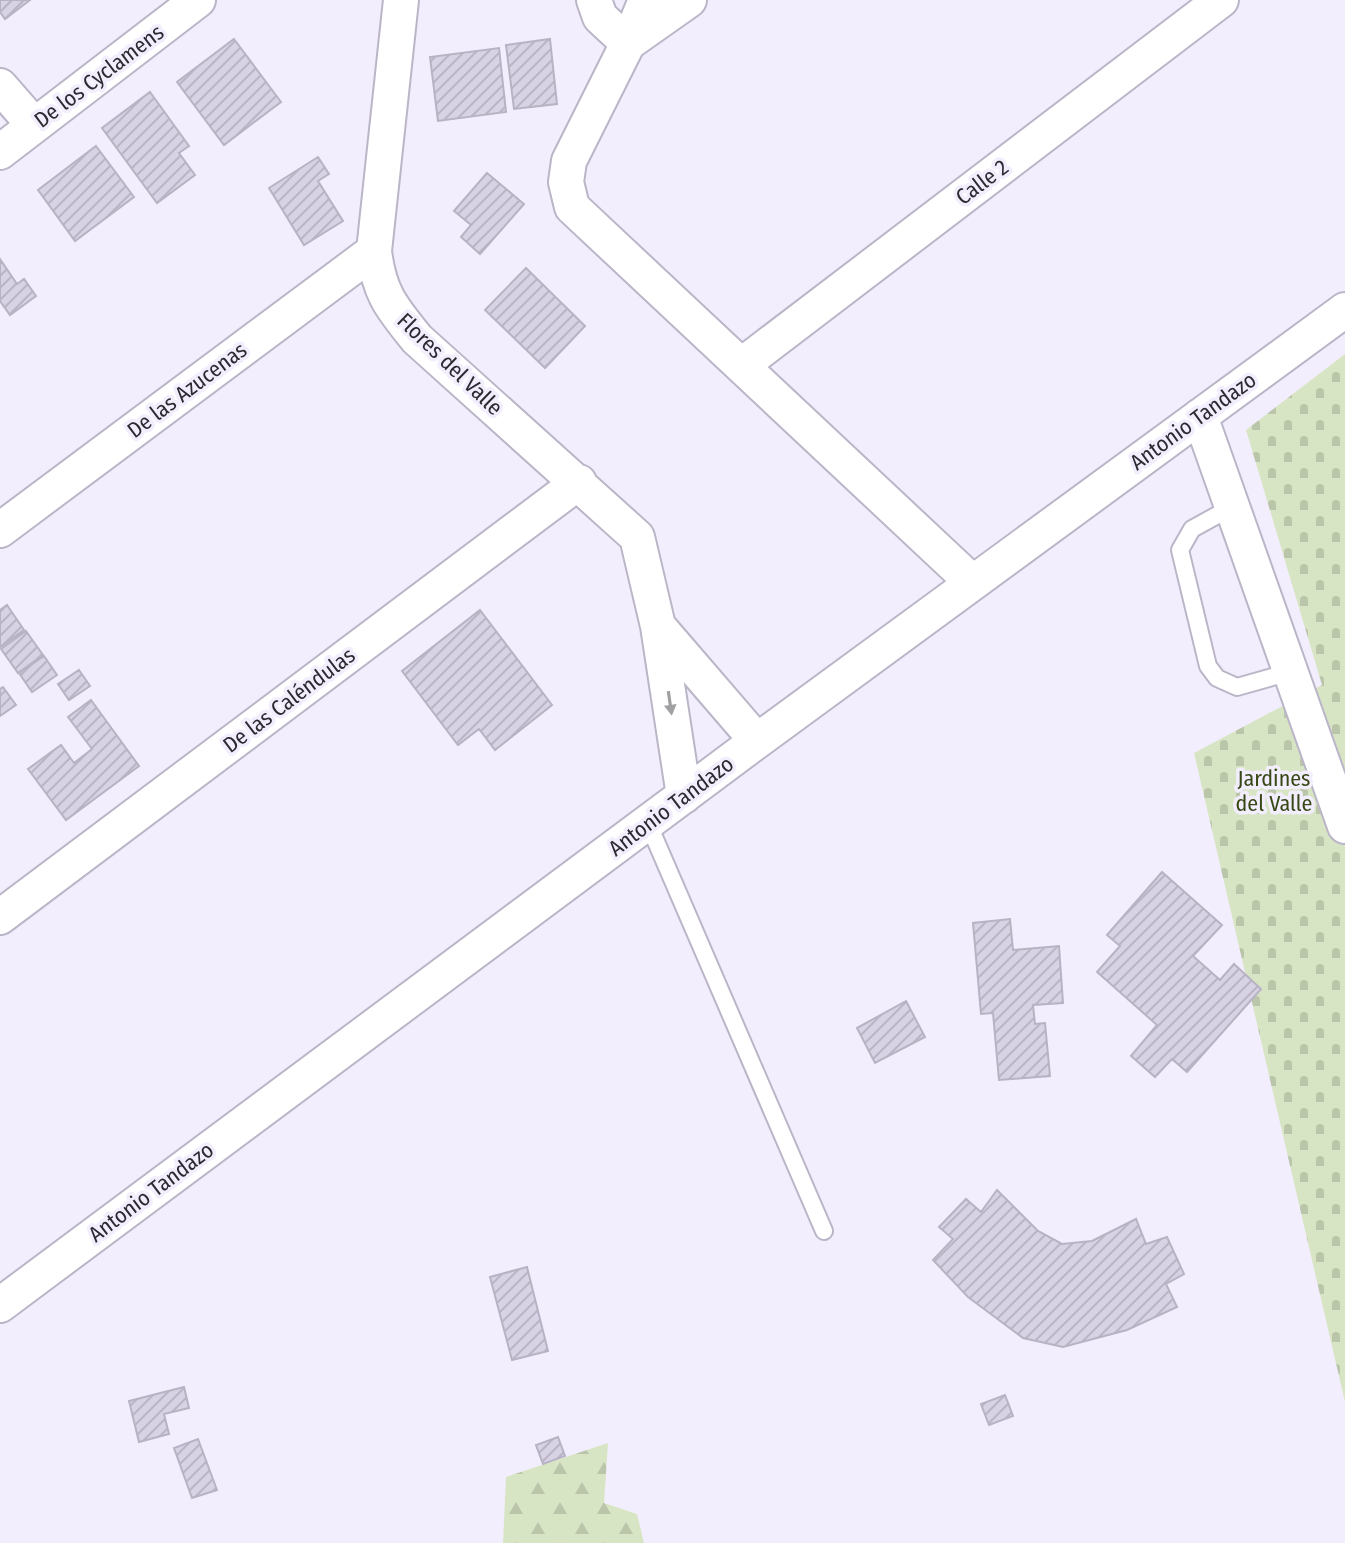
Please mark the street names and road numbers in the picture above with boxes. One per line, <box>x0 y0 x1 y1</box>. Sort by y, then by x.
street label: De los Cyclamens <box>29 19 169 133</box>
street label: Calle 2 <box>950 154 1014 210</box>
street label: Flores del Valle <box>392 307 508 421</box>
street label: De las Azucenas <box>122 336 252 444</box>
street label: Antonio Tandazo <box>1125 366 1261 476</box>
street label: De las Caléndulas <box>218 642 360 758</box>
street label: Antonio Tandazo <box>603 750 739 862</box>
street label: Antonio Tandazo <box>83 1136 219 1248</box>

